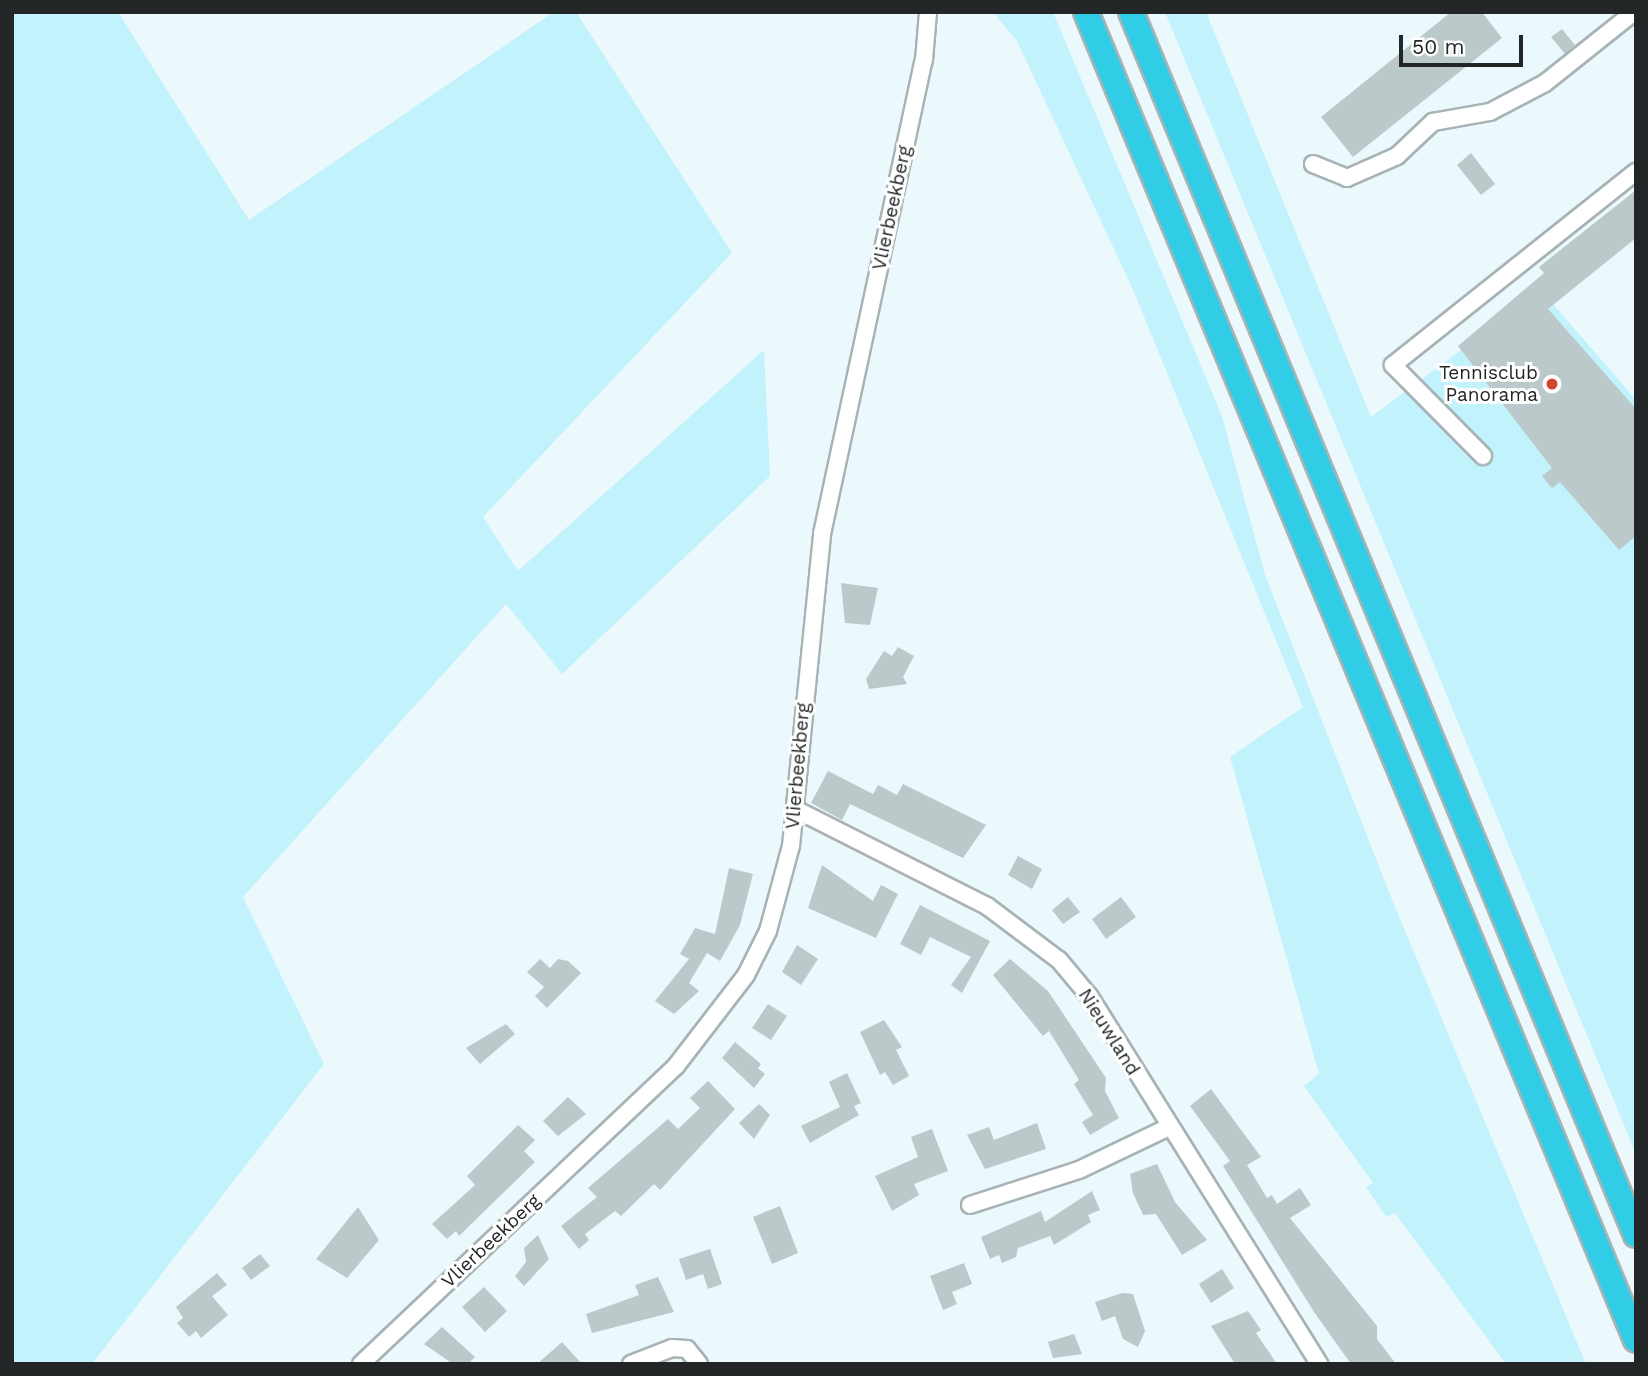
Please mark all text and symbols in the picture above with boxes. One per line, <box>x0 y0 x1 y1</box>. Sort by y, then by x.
scale bar <box>1403 21 1527 65</box>
text: 50 m <box>1412 34 1464 59</box>
street label: Vlierbeekberg <box>868 144 916 272</box>
place label: Tennisclub Panorama <box>1439 362 1538 406</box>
marker: Tennisclub Panorama <box>1544 376 1560 392</box>
street label: Vlierbeekberg <box>781 702 815 830</box>
street label: Nieuwland <box>1073 984 1145 1080</box>
street label: Vlierbeekberg <box>437 1189 545 1293</box>

